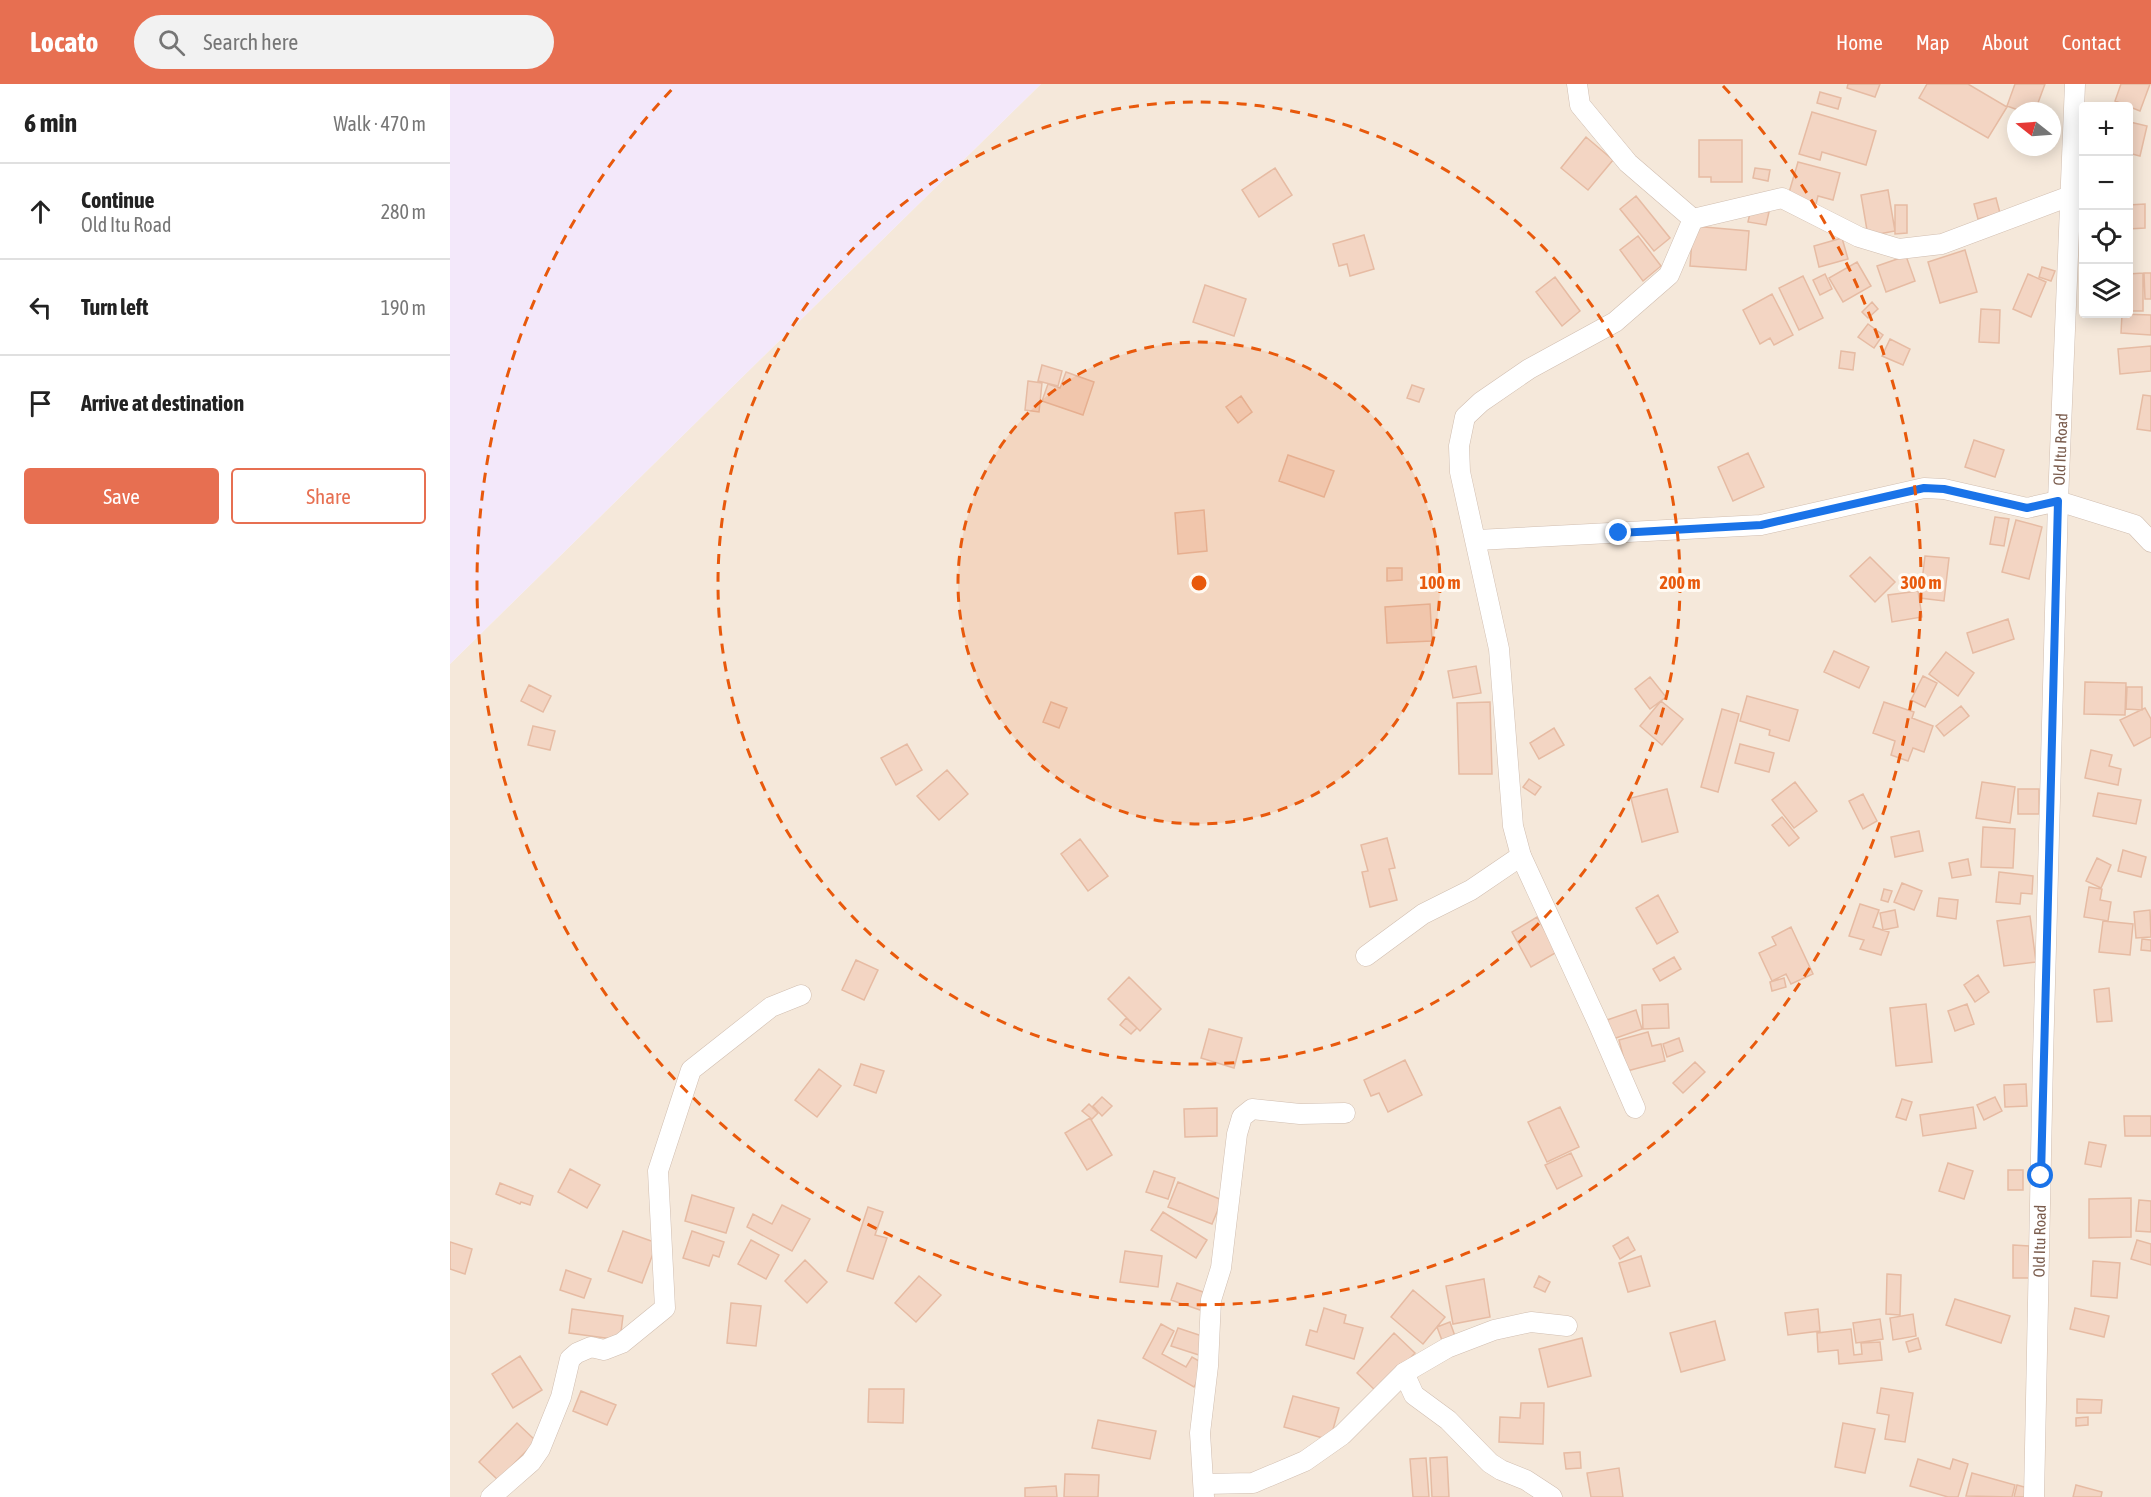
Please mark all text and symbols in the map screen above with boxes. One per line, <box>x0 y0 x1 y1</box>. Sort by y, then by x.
search box <box>134 15 554 69</box>
text: Locato <box>30 26 98 58</box>
icon: search <box>155 26 188 59</box>
text: Search here <box>203 29 298 55</box>
text: Home <box>1836 30 1883 54</box>
text: Map <box>1916 30 1950 54</box>
text: About <box>1983 30 2029 54</box>
text: Contact <box>2062 30 2121 54</box>
north arrow <box>2007 102 2061 156</box>
map controls <box>2079 102 2133 318</box>
button: + <box>2079 102 2133 156</box>
text: 6 min <box>24 108 77 138</box>
text: Walk · 470 m <box>334 112 426 135</box>
button: − <box>2079 156 2133 210</box>
text: Continue <box>81 187 155 213</box>
icon: ahead <box>24 195 57 228</box>
text: 280 m <box>381 200 426 223</box>
button: locate <box>2079 210 2133 264</box>
text: Old Itu Road <box>81 213 171 236</box>
button: layers <box>2079 264 2133 318</box>
icon: left <box>24 291 57 324</box>
text: Turn left <box>81 294 148 320</box>
text: 190 m <box>381 296 426 319</box>
icon: arrive <box>24 387 57 420</box>
text: Arrive at destination <box>81 390 244 416</box>
street label: Old Itu Road <box>2050 413 2071 486</box>
button: Save <box>24 468 219 524</box>
button: Share <box>231 468 426 524</box>
route end <box>1605 519 1631 545</box>
text: 100 m <box>1420 572 1460 593</box>
text: 200 m <box>1660 572 1700 593</box>
text: 300 m <box>1901 572 1941 593</box>
centre of rings <box>1189 573 1209 593</box>
route start <box>2027 1162 2053 1188</box>
street label: Old Itu Road <box>2030 1205 2049 1277</box>

